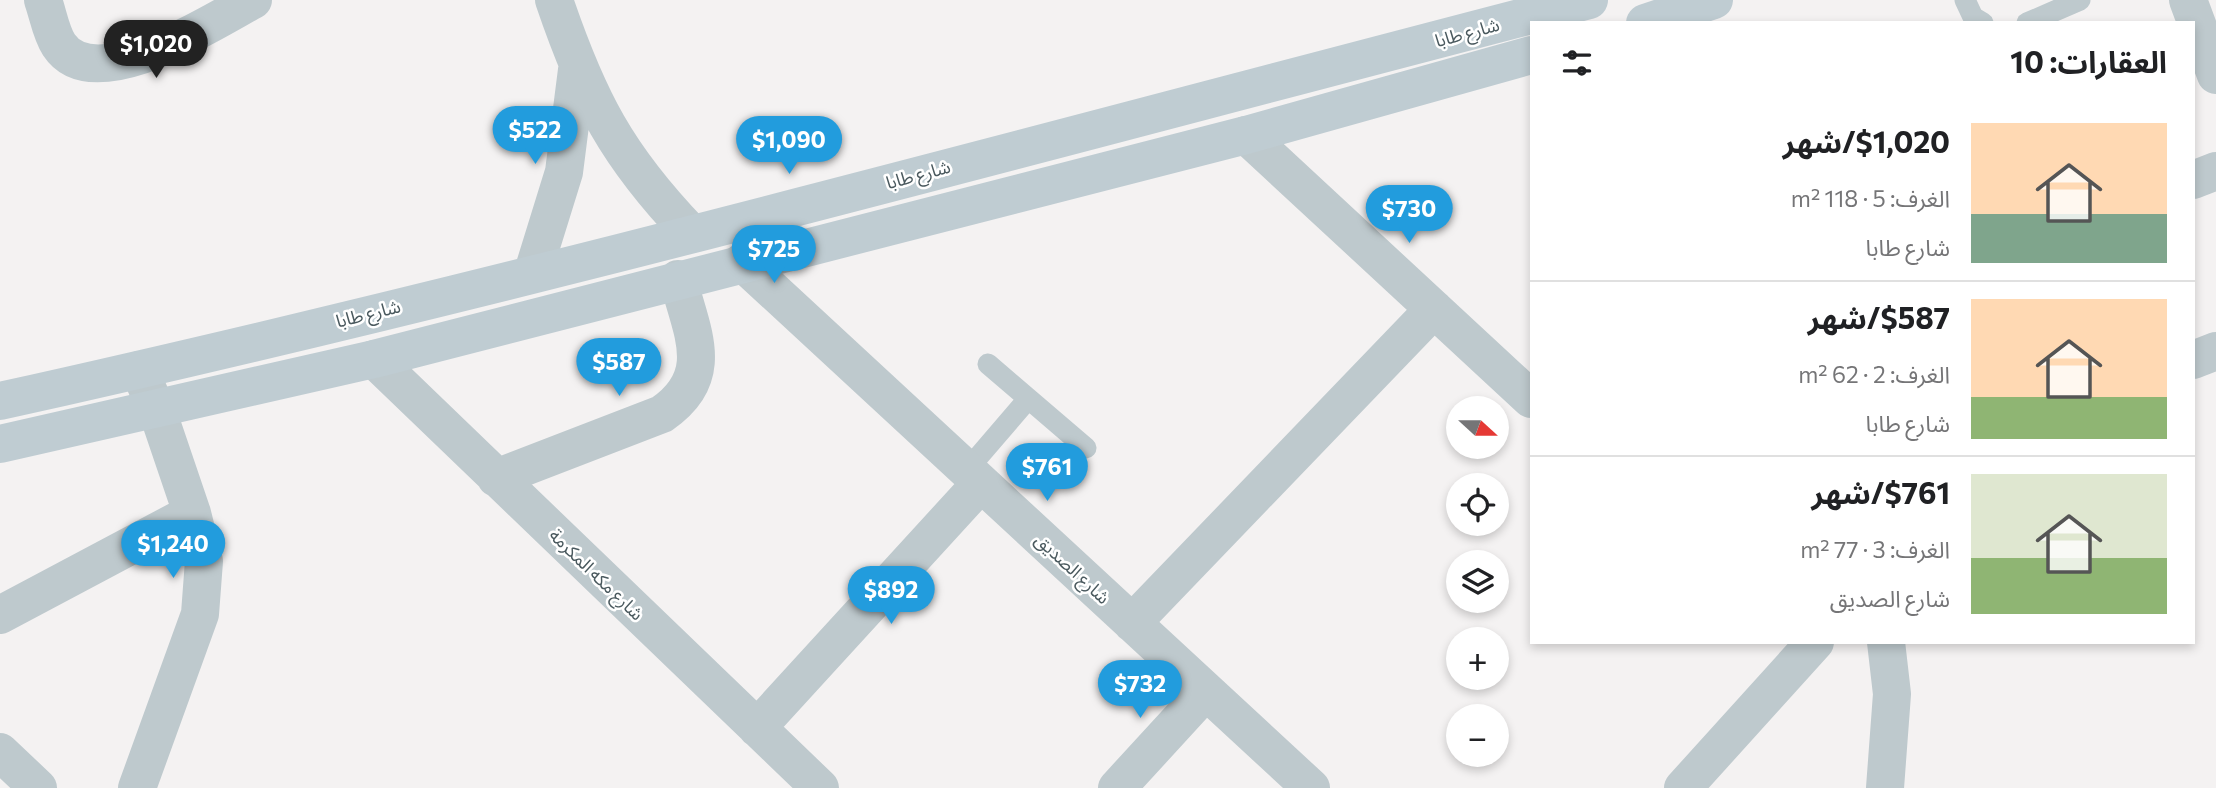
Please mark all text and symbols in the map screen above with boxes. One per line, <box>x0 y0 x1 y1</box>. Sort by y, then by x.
street label: شارع طابا <box>1432 13 1503 55</box>
pin: $1,020 <box>99 20 213 80</box>
text: $1,020 <box>120 29 192 57</box>
text: العقارات: 10 <box>2010 42 2167 79</box>
icon: filters <box>1558 44 1596 82</box>
pin: $522 <box>494 106 576 166</box>
text: $522 <box>509 115 561 143</box>
pin: $1,090 <box>732 116 846 176</box>
text: $1,020/شهر <box>1783 122 1950 159</box>
text: $1,090 <box>752 125 826 153</box>
icon: home <box>2027 151 2111 235</box>
street label: شارع طابا <box>883 155 954 197</box>
text: الغرف: 5 · 118 m² <box>1791 184 1950 212</box>
pin: $730 <box>1368 186 1450 245</box>
text: $730 <box>1382 194 1436 222</box>
pin: $725 <box>733 226 815 285</box>
text: شارع طابا <box>1866 233 1950 261</box>
text: $725 <box>748 234 800 262</box>
street label: شارع طابا <box>333 294 404 336</box>
text: $587/شهر <box>1808 298 1950 335</box>
icon: home <box>2027 327 2111 411</box>
pin: $587 <box>578 338 660 398</box>
text: $587 <box>592 347 646 375</box>
text: الغرف: 2 · 62 m² <box>1798 360 1950 388</box>
north arrow <box>1446 396 1508 458</box>
map controls <box>1446 396 1509 767</box>
text: شارع طابا <box>1866 409 1950 437</box>
pin: $761 <box>1006 444 1088 503</box>
text: $761 <box>1022 452 1072 480</box>
button: locate <box>1446 473 1509 536</box>
text: $761/شهر <box>1812 473 1950 510</box>
icon: home <box>2027 502 2111 586</box>
pin: $1,240 <box>116 520 230 580</box>
street label: شارع مكه المكرمة <box>543 524 649 627</box>
street label: شارع الصديق <box>1028 528 1115 611</box>
text: $1,240 <box>137 529 209 557</box>
text: الغرف: 3 · 77 m² <box>1800 535 1950 563</box>
button: layers <box>1446 550 1509 613</box>
pin: $892 <box>850 566 932 626</box>
text: $892 <box>864 575 918 603</box>
text: شارع الصديق <box>1830 584 1950 612</box>
button: + <box>1446 627 1509 690</box>
pin: $732 <box>1099 660 1181 720</box>
text: $732 <box>1114 669 1166 697</box>
button: − <box>1446 704 1509 767</box>

